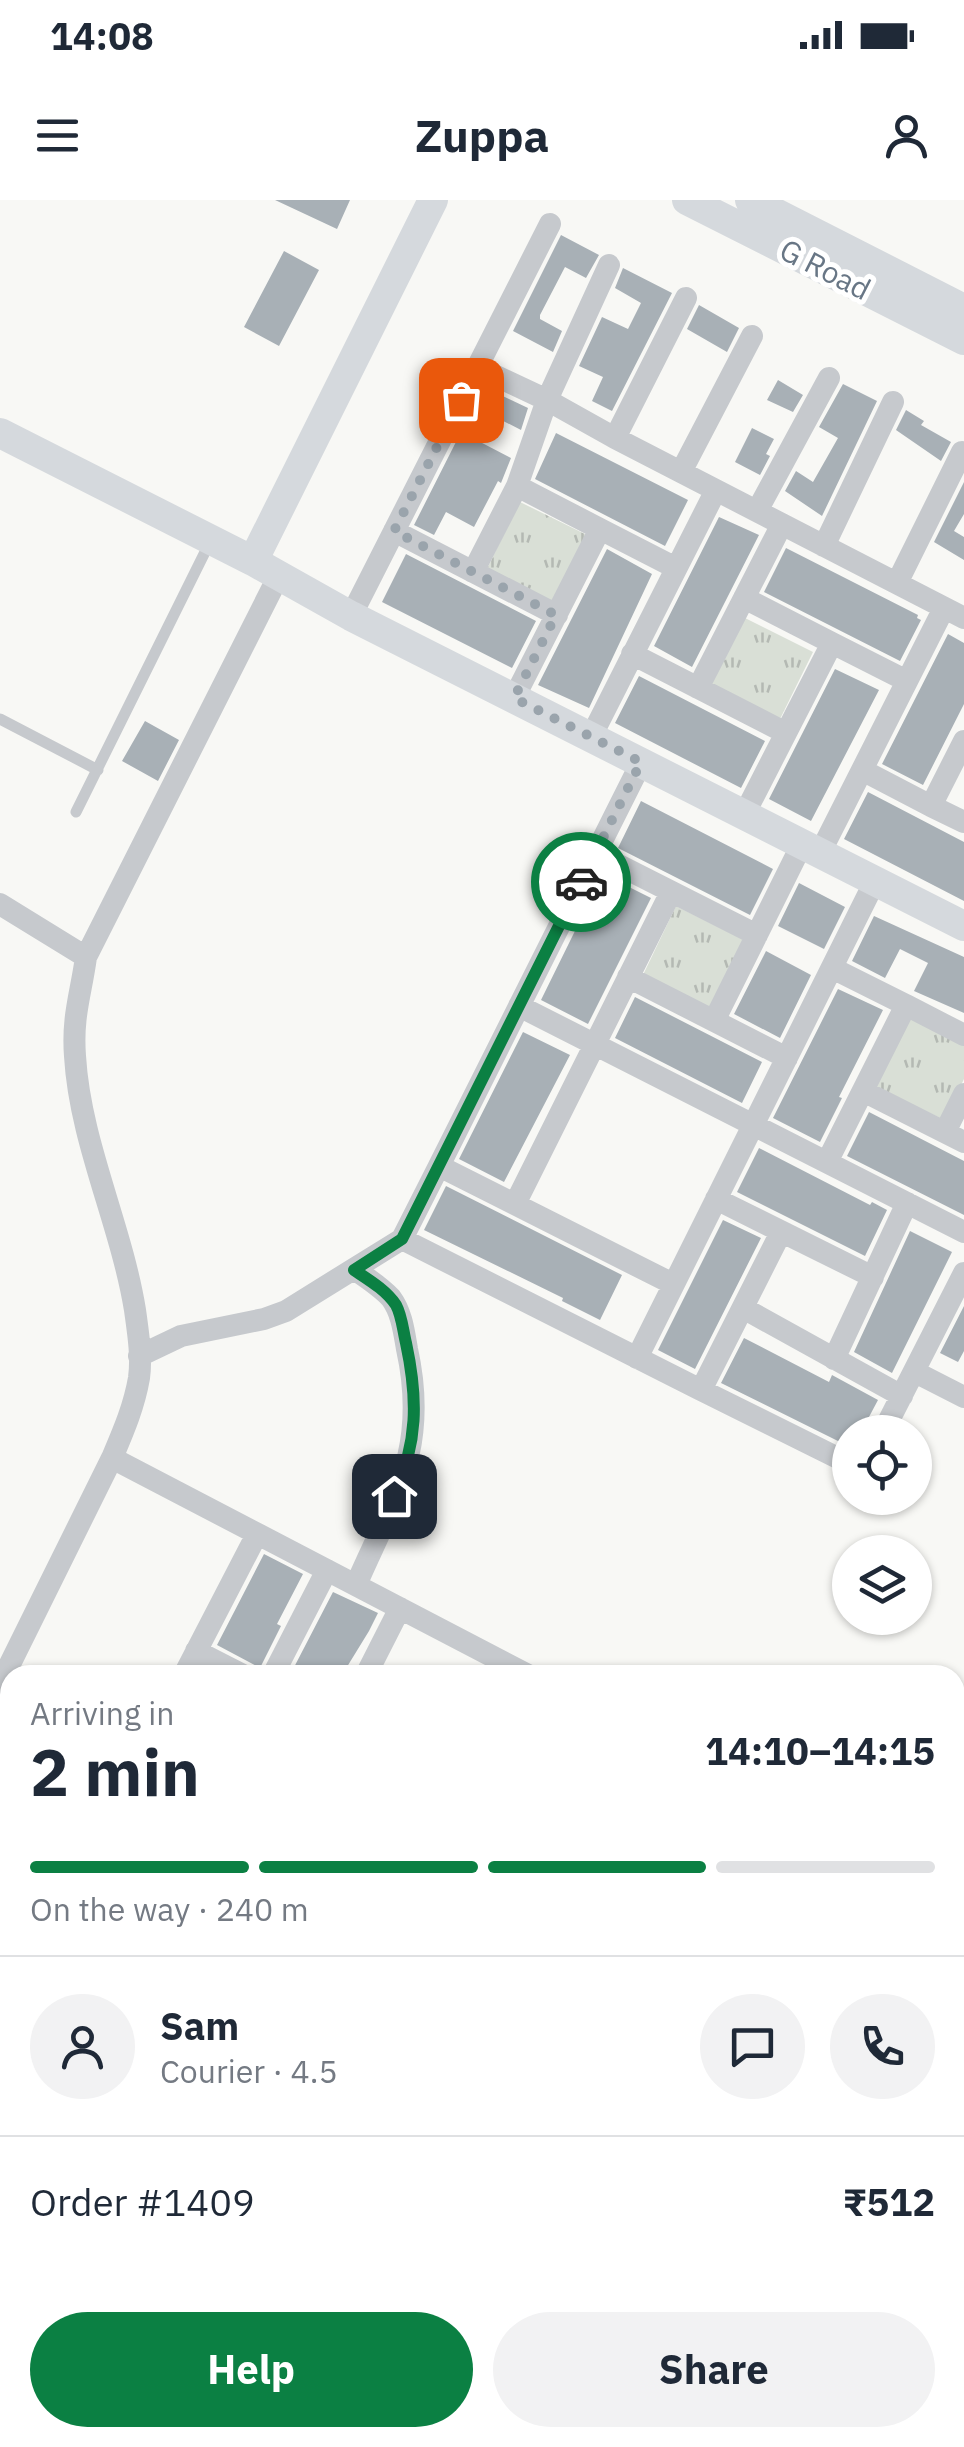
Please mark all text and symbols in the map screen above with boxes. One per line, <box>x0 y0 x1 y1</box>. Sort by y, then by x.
text: 14:08 <box>50 11 154 60</box>
text: Zuppa <box>415 106 549 164</box>
icon: menu <box>30 108 85 163</box>
icon: person <box>879 108 934 163</box>
street label: G Road <box>774 229 878 308</box>
pin <box>419 358 504 443</box>
icon: bag <box>434 373 489 428</box>
courier <box>531 832 631 932</box>
icon: car <box>554 855 609 910</box>
map controls <box>832 1415 932 1635</box>
button: locate <box>832 1415 932 1515</box>
pin <box>352 1454 437 1539</box>
icon: home <box>367 1469 422 1524</box>
button: layers <box>832 1535 932 1635</box>
text: Arriving in <box>30 1692 175 1734</box>
text: 14:10–14:15 <box>705 1726 935 1775</box>
text: 2 min <box>30 1729 200 1814</box>
text: On the way · 240 m <box>30 1888 309 1930</box>
button: person <box>30 1994 135 2099</box>
button: chat <box>700 1994 805 2099</box>
button: phone <box>830 1994 935 2099</box>
text: Sam <box>160 2001 239 2050</box>
text: Courier · 4.5 <box>160 2050 338 2092</box>
text: Order #1409 <box>30 2177 255 2226</box>
text: ₹512 <box>843 2177 935 2226</box>
button: Help <box>30 2312 473 2427</box>
button: Share <box>493 2312 935 2427</box>

